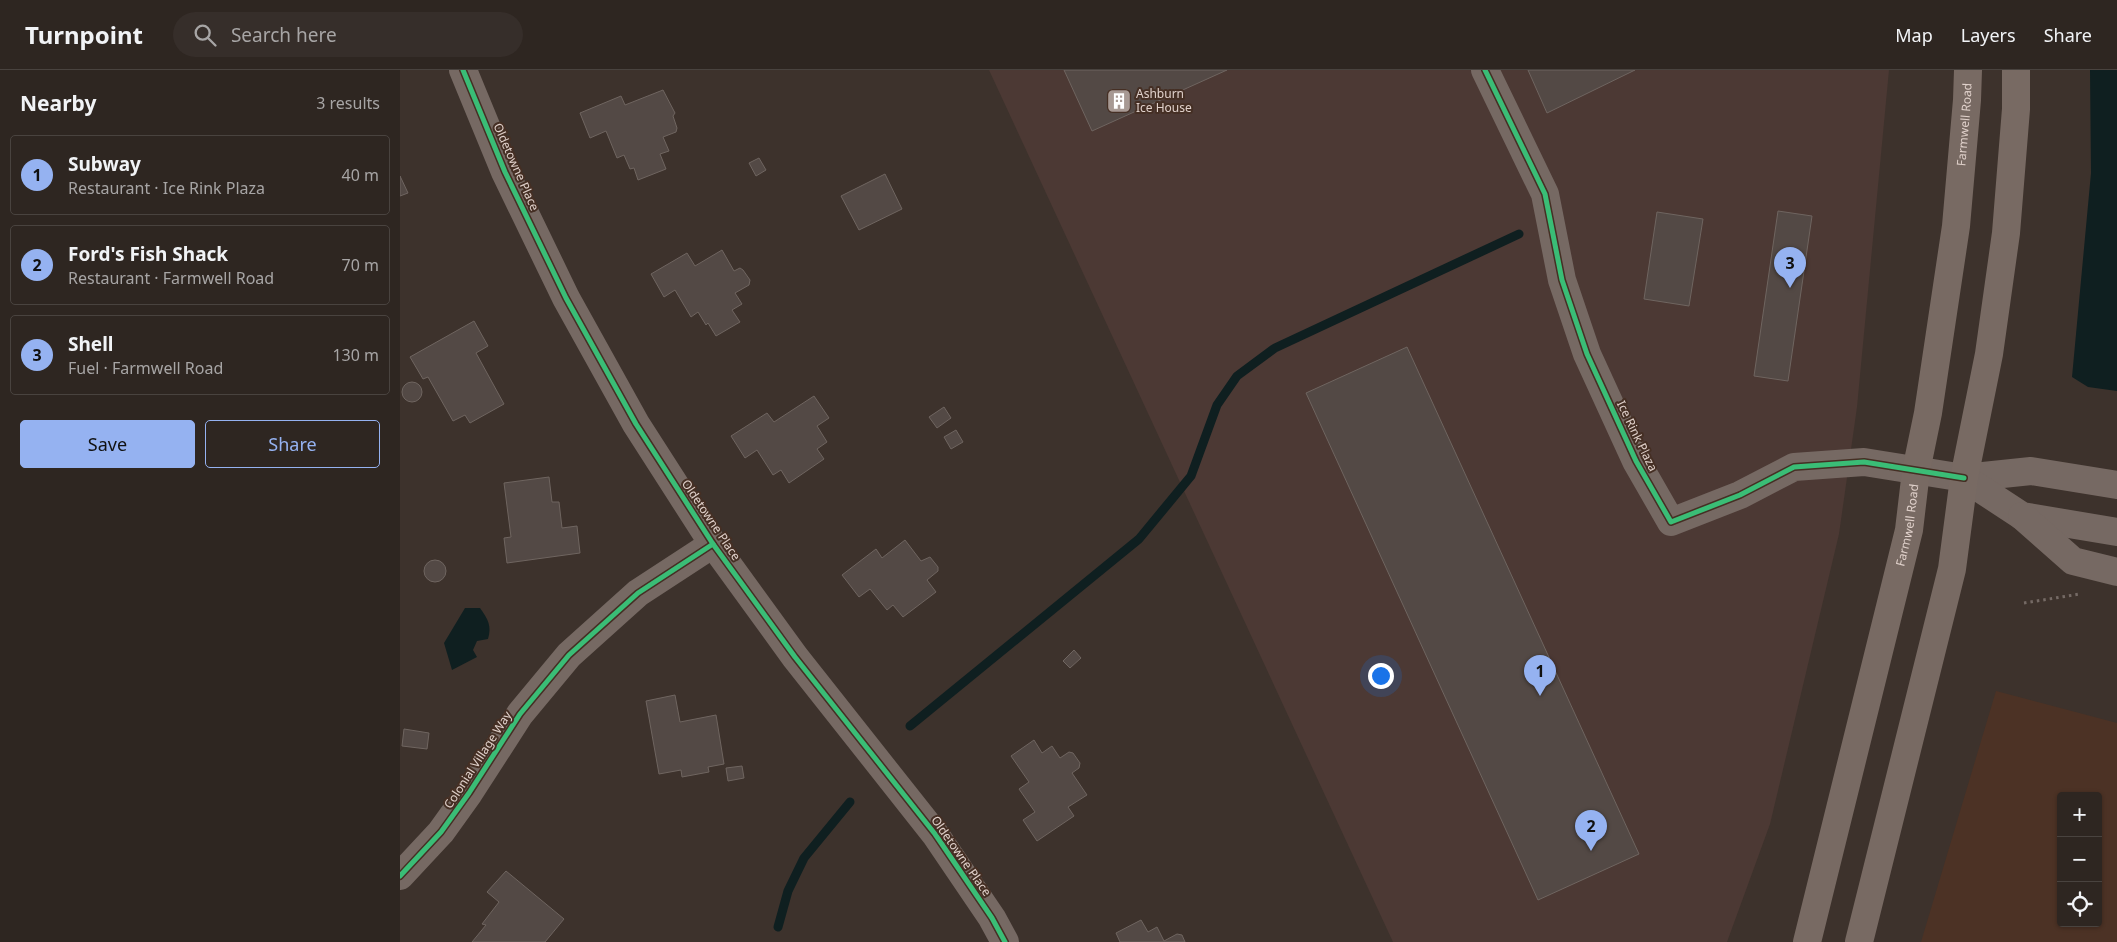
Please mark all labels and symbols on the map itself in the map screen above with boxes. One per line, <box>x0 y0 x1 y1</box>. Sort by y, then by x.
street label: Farmwell Road <box>1952 83 1976 167</box>
place label: Ashburn Ice House <box>1136 85 1192 116</box>
building icon: Ashburn Ice House <box>1106 88 1132 114</box>
street label: Oldetowne Place <box>490 120 543 214</box>
pin: 3 <box>1774 247 1806 288</box>
street label: Ice Rink Plaza <box>1613 398 1662 474</box>
street label: Oldetowne Place <box>678 476 745 564</box>
street label: Farmwell Road <box>1891 483 1922 568</box>
pin: 1 <box>1524 655 1556 696</box>
your location <box>1368 663 1394 689</box>
street label: Colonial Village Way <box>440 707 516 812</box>
pin: 2 <box>1575 810 1607 851</box>
street label: Oldetowne Place <box>927 812 996 899</box>

